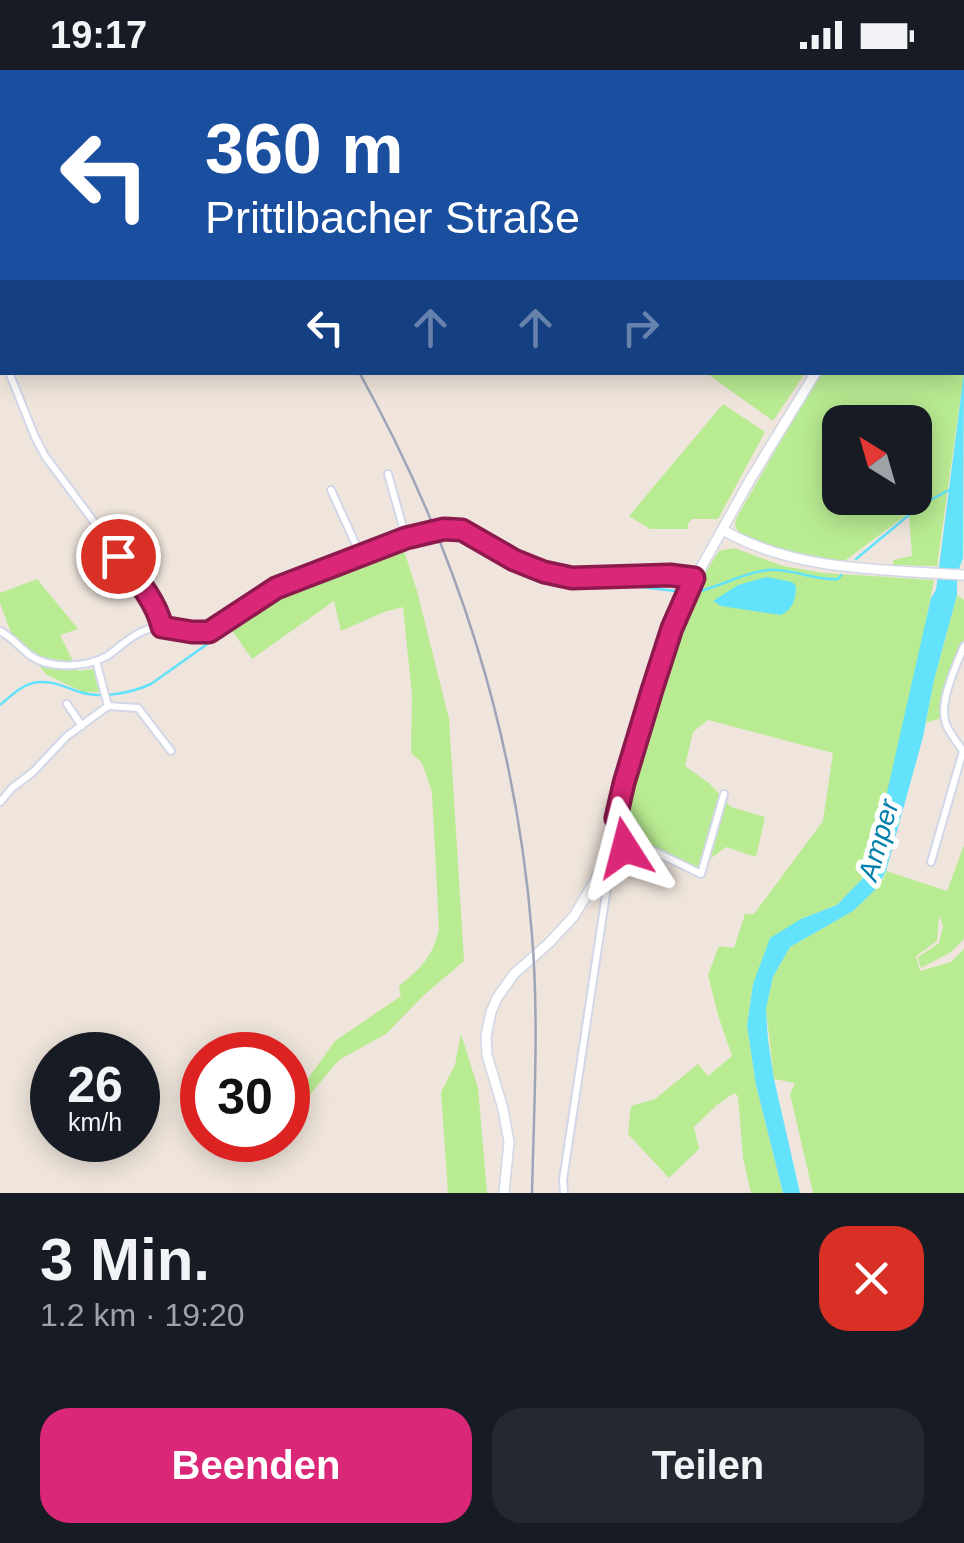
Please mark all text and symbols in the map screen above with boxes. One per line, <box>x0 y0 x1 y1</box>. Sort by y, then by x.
text: 19:17 <box>50 14 147 56</box>
icon: left <box>40 110 170 240</box>
text: 360 m <box>205 110 403 188</box>
text: Prittlbacher Straße <box>205 192 580 243</box>
icon: left <box>298 300 353 355</box>
icon: ahead <box>403 300 458 355</box>
icon: ahead <box>508 300 563 355</box>
icon: right <box>613 300 668 355</box>
north arrow <box>822 405 932 515</box>
map controls <box>822 405 932 515</box>
pin <box>76 514 161 599</box>
icon: arrive <box>91 529 146 584</box>
water label: Amper <box>852 795 905 886</box>
position arrow <box>573 796 677 900</box>
speed limit sign: 30 <box>180 1032 310 1162</box>
text: 26 <box>67 1057 123 1113</box>
text: km/h <box>68 1108 122 1136</box>
text: 3 Min. <box>40 1226 210 1293</box>
button: close <box>819 1226 924 1331</box>
text: 1.2 km · 19:20 <box>40 1297 245 1333</box>
button: Beenden <box>40 1408 472 1523</box>
button: Teilen <box>492 1408 924 1523</box>

